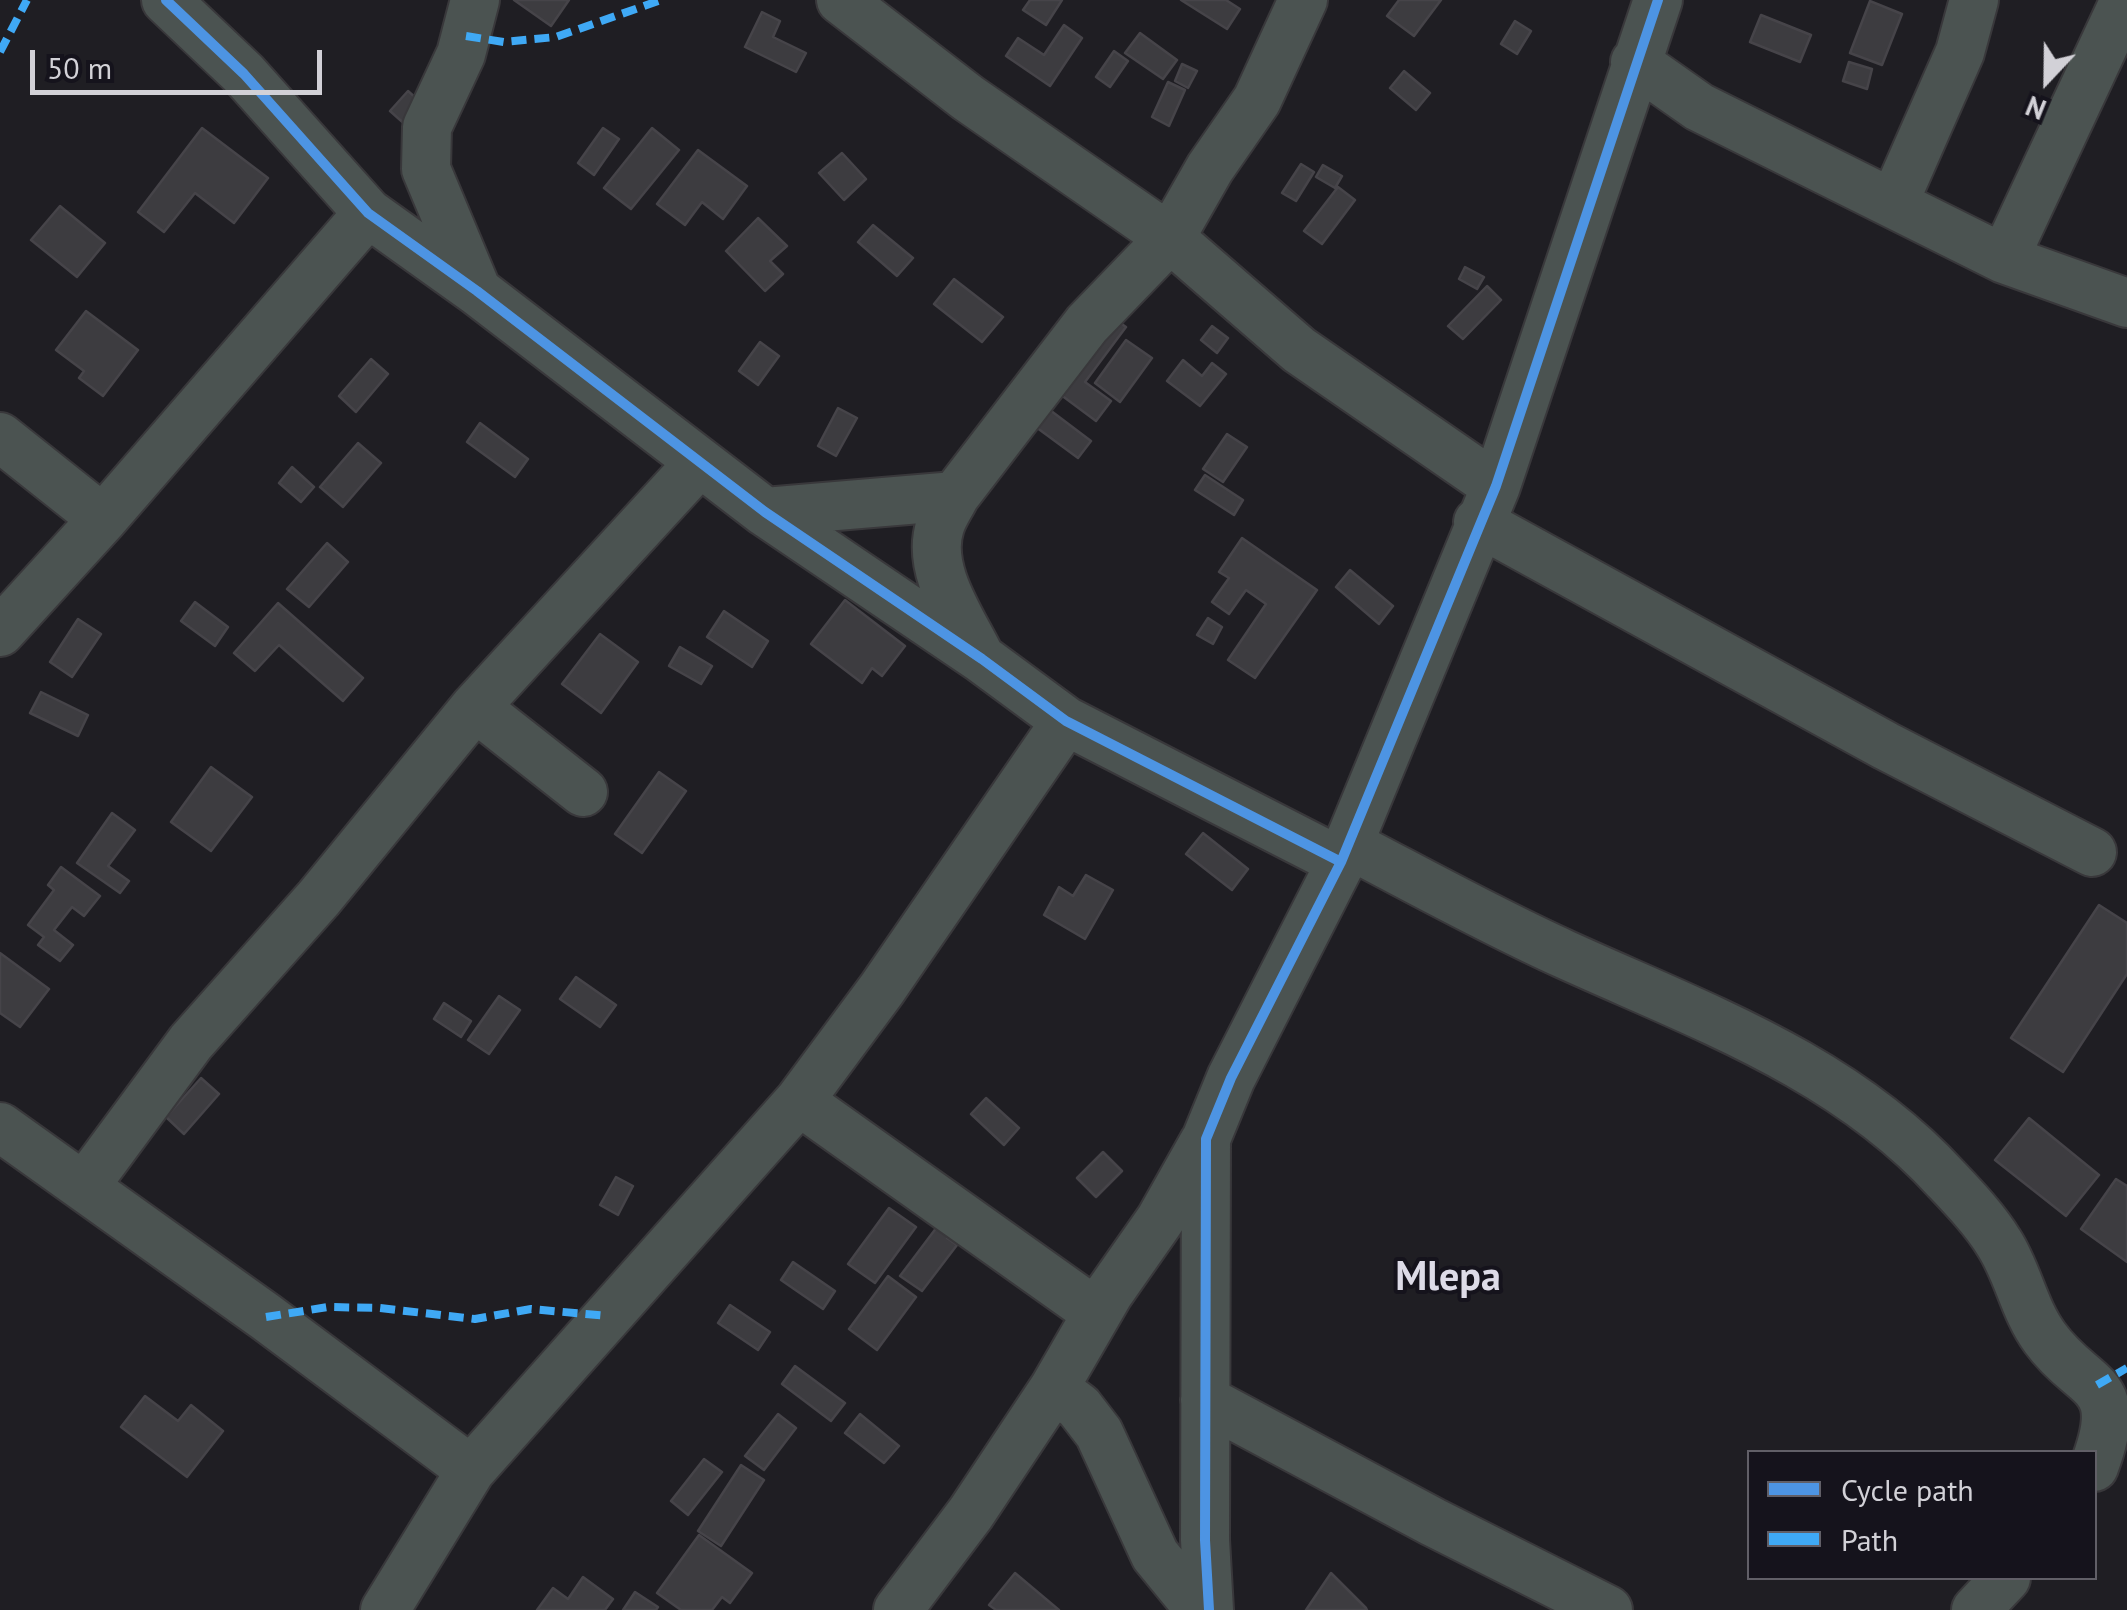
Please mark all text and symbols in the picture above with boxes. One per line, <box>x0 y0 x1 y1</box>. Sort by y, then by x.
scale bar <box>35 30 328 92</box>
north arrow <box>1997 30 2097 130</box>
text: 50 m <box>47 48 112 87</box>
text: N <box>2020 88 2051 129</box>
district label: Mlepa <box>1395 1255 1501 1303</box>
legend <box>1747 1450 2097 1580</box>
text: Cycle path <box>1841 1470 1974 1509</box>
text: Path <box>1841 1520 1898 1559</box>

